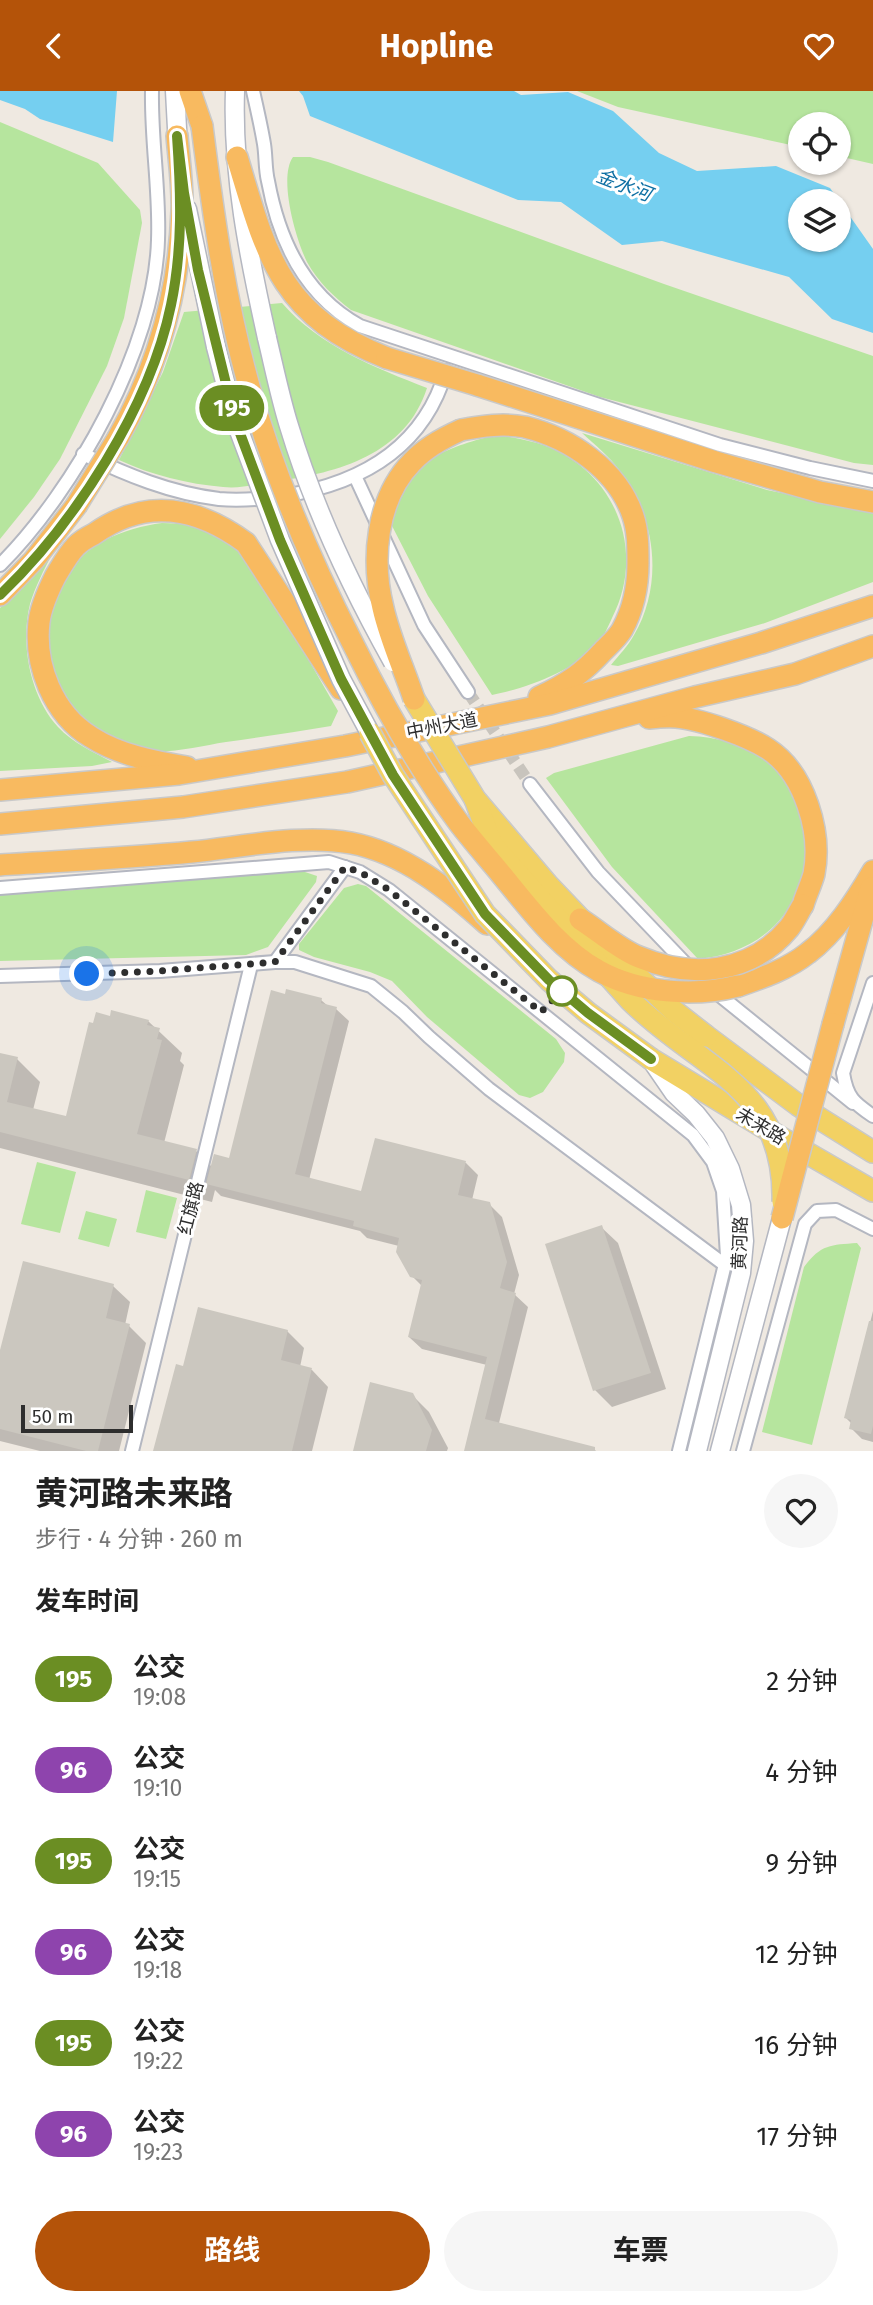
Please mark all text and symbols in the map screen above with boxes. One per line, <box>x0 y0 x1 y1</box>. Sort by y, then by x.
icon: back <box>35 27 73 65</box>
text: Hopline <box>380 27 493 65</box>
icon: heart <box>800 27 838 65</box>
map controls <box>788 112 851 252</box>
button: locate <box>788 112 851 175</box>
water label: 金水河 <box>593 164 658 207</box>
button: layers <box>788 189 851 252</box>
line badge: 195 <box>192 385 272 431</box>
text: 195 <box>213 394 251 422</box>
street label: 中州大道 <box>405 708 479 744</box>
your location <box>69 956 104 991</box>
unlabelled marker <box>547 976 577 1006</box>
street label: 未来路 <box>732 1103 790 1149</box>
street label: 红旗路 <box>174 1179 208 1237</box>
street label: 黄河路 <box>728 1216 752 1270</box>
scale bar <box>21 1402 133 1434</box>
text: 50 m <box>32 1405 73 1428</box>
text: 黄河路未来路 <box>35 1474 233 1514</box>
button: heart <box>764 1474 838 1548</box>
text: 步行 · 4 分钟 · 260 m <box>35 1525 243 1553</box>
text: 发车时间 <box>35 1586 139 1617</box>
text: 公交 <box>133 1652 185 1683</box>
text: 195 <box>55 1665 92 1693</box>
text: 2 分钟 <box>766 1666 838 1697</box>
text: 19:08 <box>133 1683 186 1711</box>
text: 公交 <box>133 1743 185 1774</box>
text: 96 <box>60 1756 87 1784</box>
text: 4 分钟 <box>765 1757 838 1788</box>
text: 19:10 <box>133 1774 182 1802</box>
text: 公交 <box>133 1834 185 1865</box>
text: 195 <box>55 1847 92 1875</box>
text: 9 分钟 <box>765 1848 838 1879</box>
text: 19:15 <box>133 1865 181 1893</box>
text: 公交 <box>133 1925 185 1956</box>
text: 96 <box>60 1938 87 1966</box>
text: 12 分钟 <box>755 1939 838 1970</box>
text: 19:18 <box>133 1956 182 1984</box>
text: 公交 <box>133 2016 185 2047</box>
text: 195 <box>55 2029 92 2057</box>
text: 16 分钟 <box>754 2030 838 2061</box>
text: 19:22 <box>133 2047 183 2075</box>
text: 公交 <box>133 2107 185 2138</box>
text: 96 <box>60 2120 87 2148</box>
text: 17 分钟 <box>756 2121 838 2152</box>
text: 19:23 <box>133 2138 183 2166</box>
button: 路线 <box>35 2211 430 2291</box>
button: 车票 <box>444 2211 838 2291</box>

